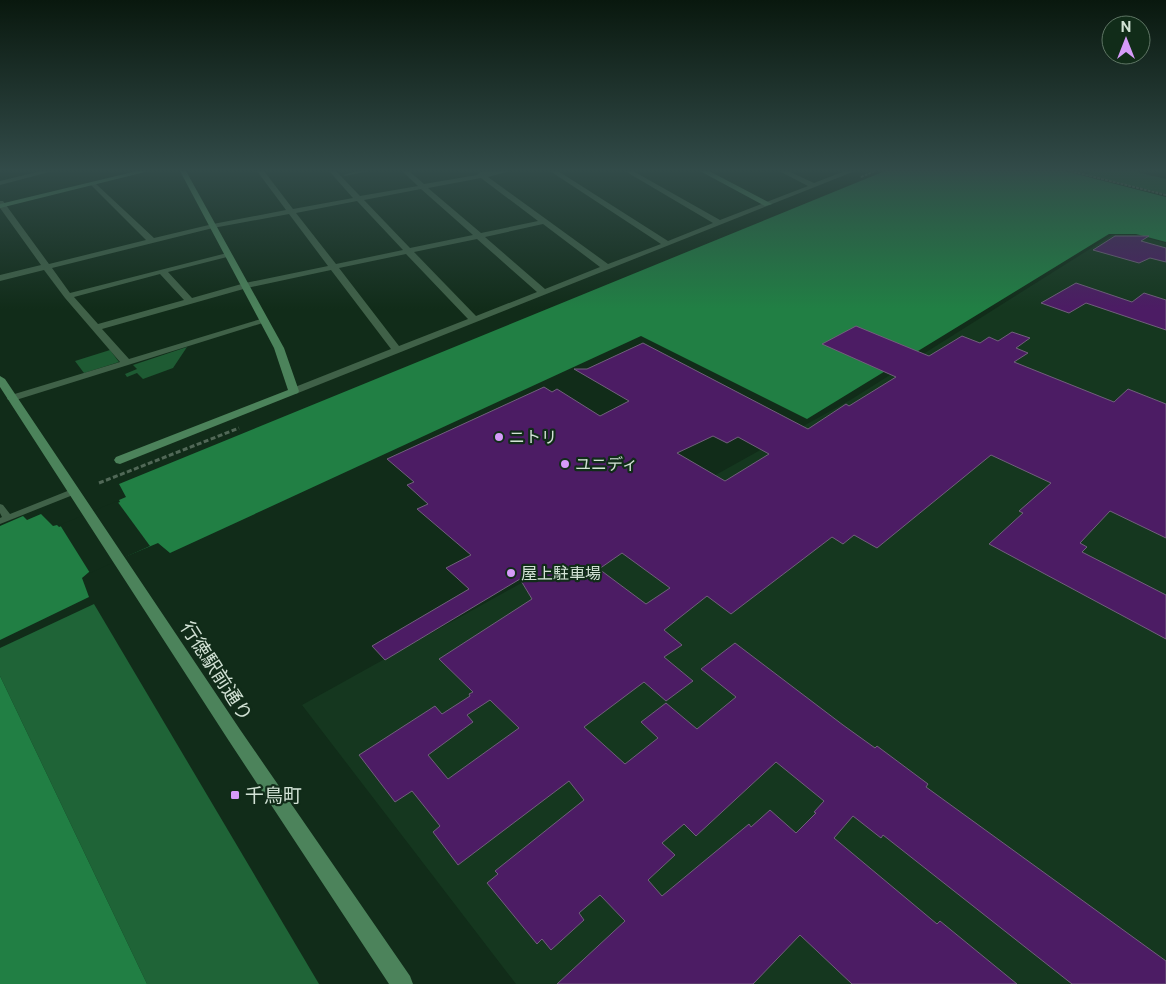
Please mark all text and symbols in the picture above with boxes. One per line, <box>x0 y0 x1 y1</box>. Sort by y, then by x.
north arrow <box>1101 15 1151 65</box>
text: N <box>1121 19 1131 35</box>
place label: ニトリ <box>509 428 557 447</box>
marker: ニトリ <box>493 431 505 443</box>
place label: ユニディ <box>575 455 638 474</box>
marker: ユニディ <box>559 458 571 470</box>
place label: 屋上駐車場 <box>521 564 601 583</box>
marker: 屋上駐車場 <box>505 567 517 579</box>
street label: 行徳駅前通り <box>177 617 257 725</box>
place label: 千鳥町 <box>245 784 302 806</box>
marker: 千鳥町 <box>229 789 241 801</box>

